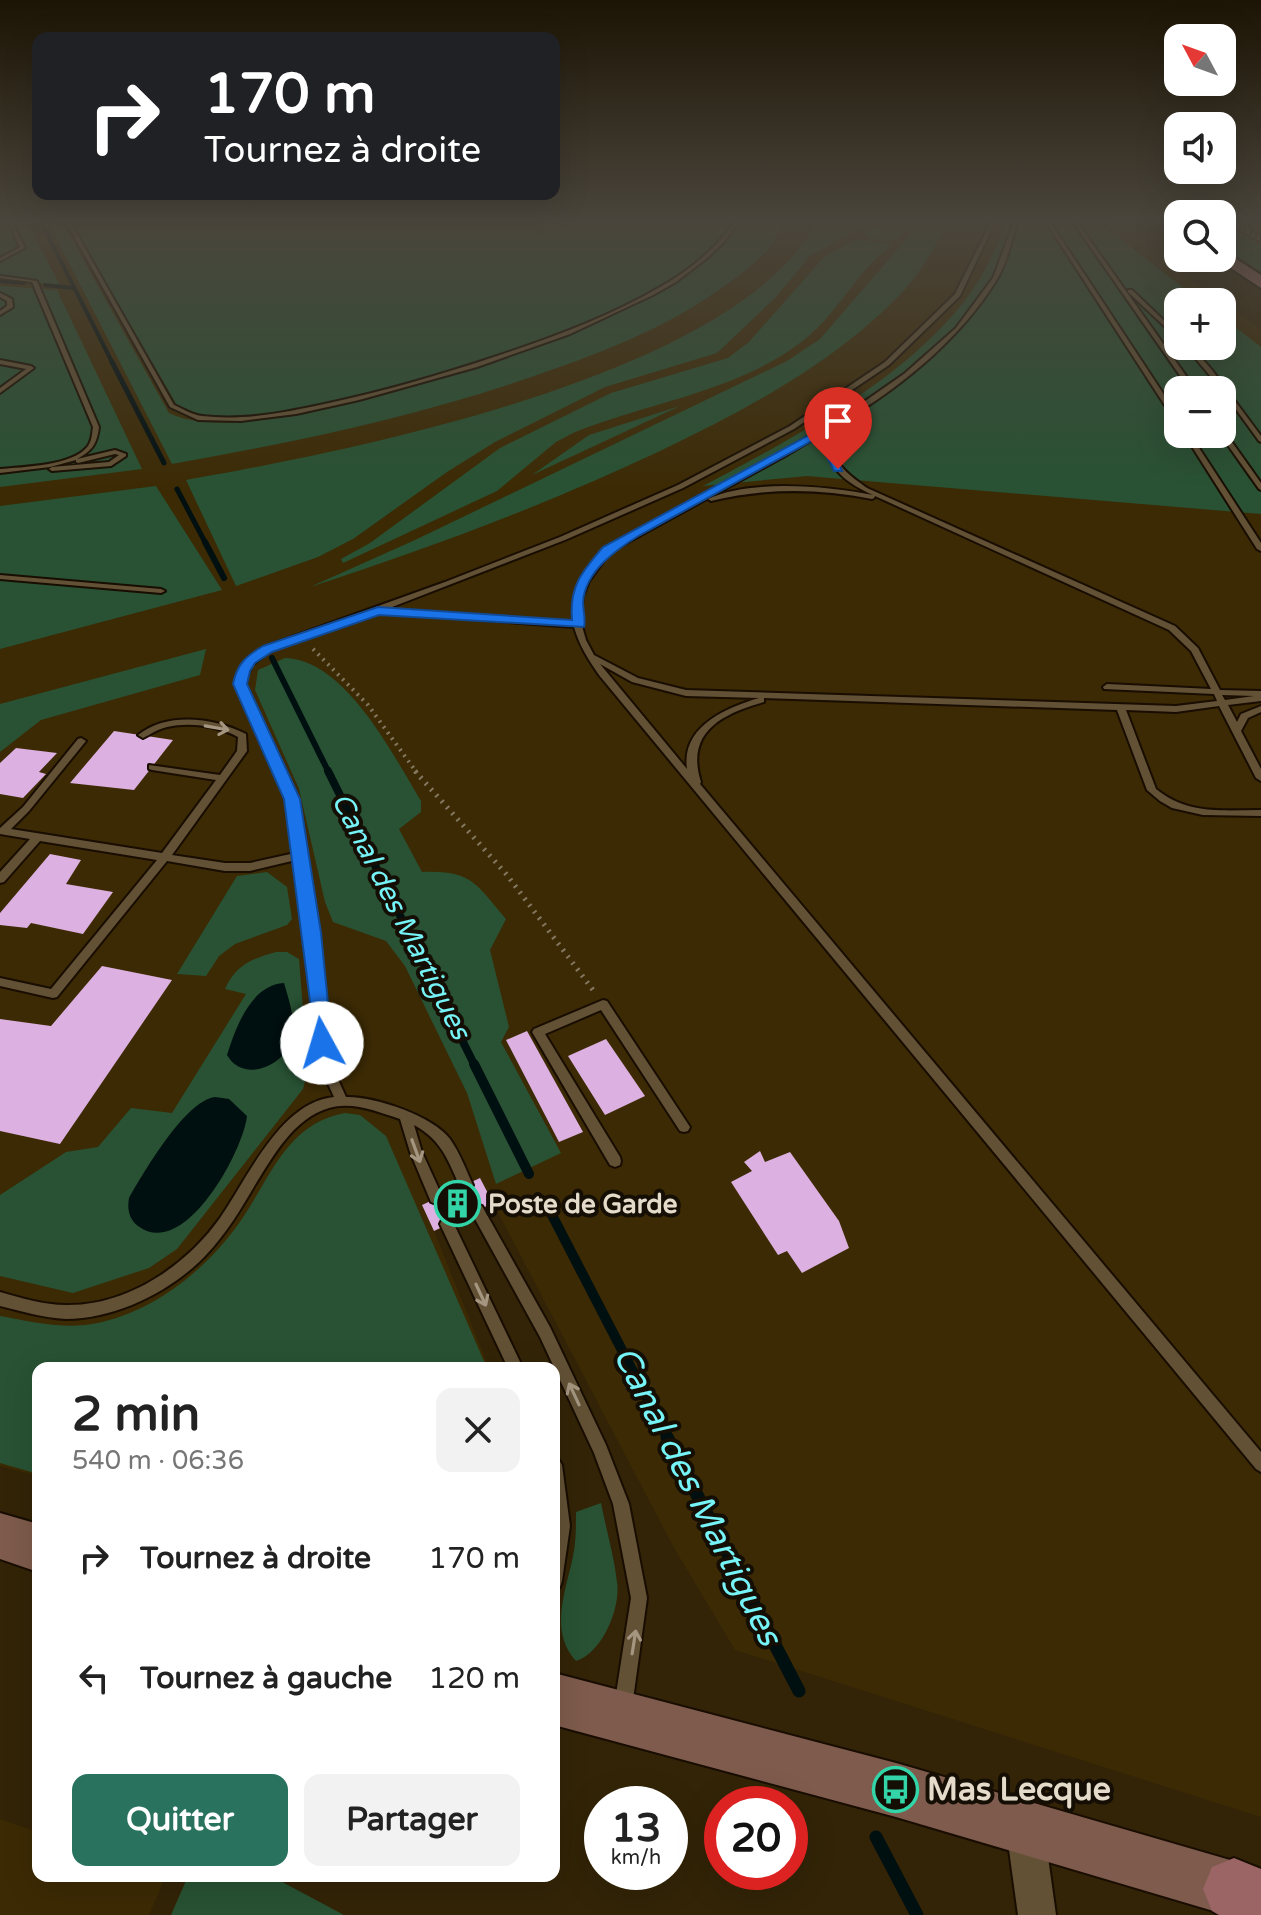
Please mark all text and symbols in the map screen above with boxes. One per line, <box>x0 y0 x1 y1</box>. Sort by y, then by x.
north arrow <box>1164 24 1236 96</box>
map controls <box>1164 24 1236 448</box>
text: 170 m <box>204 61 375 128</box>
icon: right <box>72 64 176 168</box>
button: sound <box>1164 112 1236 184</box>
text: Tournez à droite <box>204 129 481 172</box>
button: search <box>1164 200 1236 272</box>
button: + <box>1164 288 1236 360</box>
button: − <box>1164 376 1236 448</box>
pin <box>804 387 872 469</box>
icon: arrive <box>816 399 860 443</box>
one-way arrow <box>203 721 229 736</box>
water label: Canal des Martigues <box>324 787 479 1046</box>
position arrow <box>280 1001 364 1085</box>
one-way arrow <box>410 1138 424 1163</box>
building icon: Poste de Garde <box>433 1180 481 1228</box>
place label: Poste de Garde <box>488 1189 678 1220</box>
one-way arrow <box>474 1282 489 1306</box>
water label: Canal des Martigues <box>604 1340 791 1655</box>
one-way arrow <box>566 1382 581 1406</box>
text: 2 min <box>72 1386 200 1444</box>
button: close <box>436 1388 520 1472</box>
text: 540 m · 06:36 <box>72 1445 244 1476</box>
icon: right <box>72 1536 116 1580</box>
text: Tournez à droite <box>140 1540 371 1577</box>
text: 170 m <box>428 1540 520 1577</box>
one-way arrow <box>627 1630 642 1655</box>
icon: left <box>72 1656 116 1700</box>
text: Tournez à gauche <box>140 1660 392 1697</box>
text: 120 m <box>428 1660 520 1697</box>
bus stop icon: Mas Lecque <box>872 1766 920 1814</box>
place label: Mas Lecque <box>927 1771 1111 1809</box>
button: Quitter <box>72 1774 288 1866</box>
button: Partager <box>304 1774 520 1866</box>
speed limit sign: 20 <box>704 1786 808 1890</box>
text: 13 <box>611 1804 661 1852</box>
text: km/h <box>611 1846 661 1870</box>

